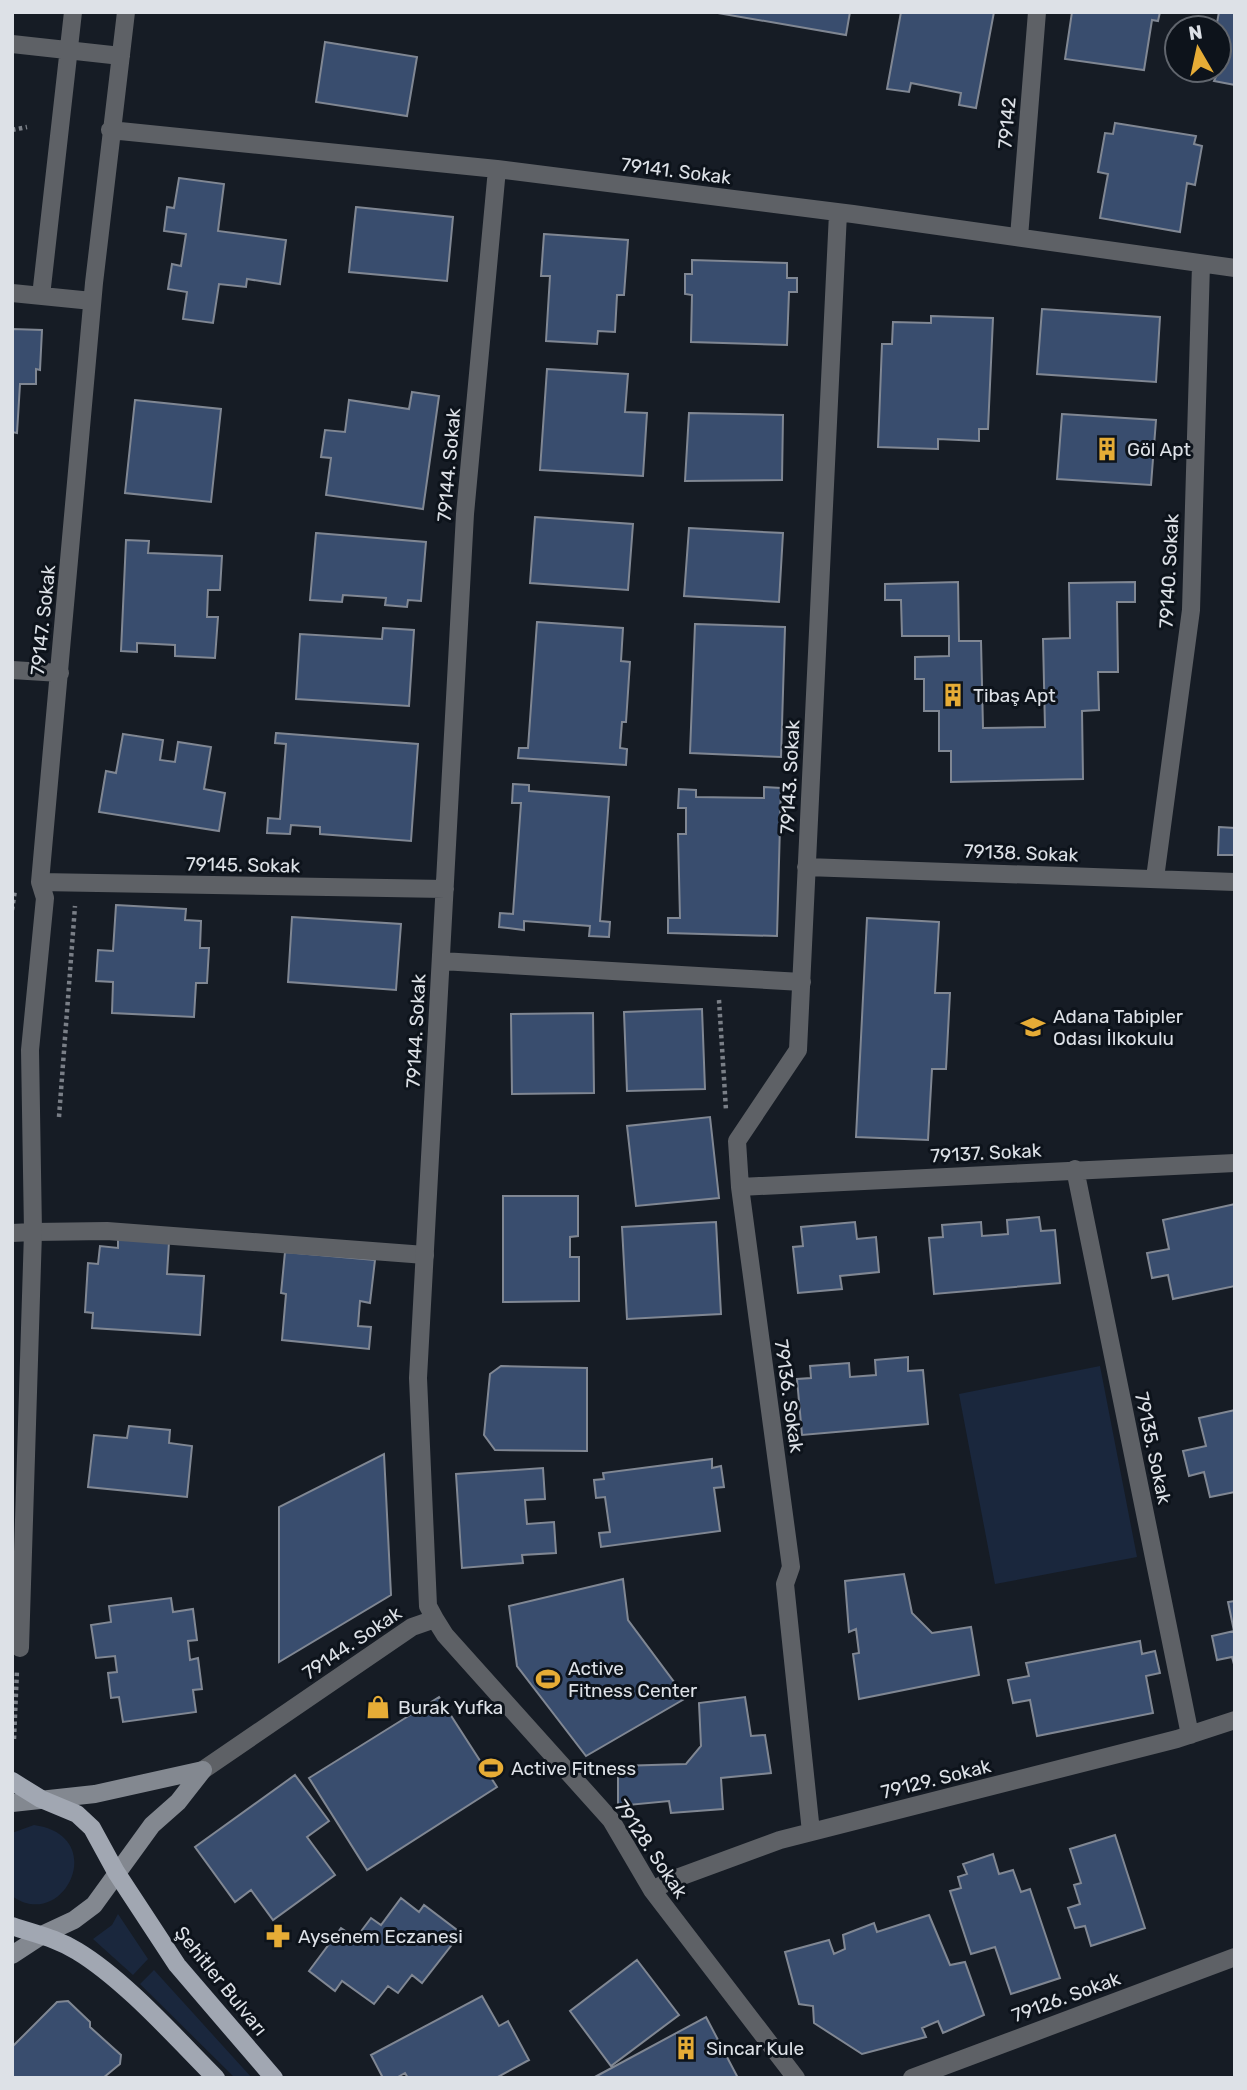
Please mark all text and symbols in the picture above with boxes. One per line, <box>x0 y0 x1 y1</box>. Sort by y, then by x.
north arrow <box>1163 14 1233 84</box>
text: N <box>1187 20 1204 45</box>
street label: 79142 <box>993 96 1021 150</box>
street label: 79141. Sokak <box>620 153 733 189</box>
street label: 79144. Sokak <box>433 407 465 523</box>
building icon: Göl Apt <box>1093 435 1121 463</box>
place label: Göl Apt <box>1127 438 1192 461</box>
street label: 79140. Sokak <box>1155 513 1183 629</box>
street label: 79147. Sokak <box>26 563 60 676</box>
building icon: Tibaş Apt <box>939 681 967 709</box>
place label: Tibaş Apt <box>973 684 1056 707</box>
street label: 79143. Sokak <box>776 719 804 835</box>
street label: 79138. Sokak <box>963 840 1079 866</box>
street label: 79145. Sokak <box>186 853 300 877</box>
street label: 79144. Sokak <box>402 973 430 1089</box>
place label: Adana Tabipler Odası İlkokulu <box>1053 1005 1184 1050</box>
school or university icon: Adana Tabipler Odası İlkokulu <box>1019 1013 1047 1041</box>
street label: 79137. Sokak <box>930 1139 1042 1167</box>
street label: 79136. Sokak <box>770 1338 808 1454</box>
street label: 79135. Sokak <box>1130 1390 1176 1506</box>
street label: 79144. Sokak <box>298 1601 406 1685</box>
place label: Active Fitness Center <box>568 1657 698 1702</box>
sports icon: Active Fitness Center <box>534 1665 562 1693</box>
shop icon: Burak Yufka <box>364 1693 392 1721</box>
place label: Burak Yufka <box>398 1696 503 1719</box>
sports icon: Active Fitness <box>477 1754 505 1782</box>
street label: 79129. Sokak <box>879 1754 994 1804</box>
place label: Active Fitness <box>511 1757 636 1780</box>
street label: 79128. Sokak <box>610 1795 693 1903</box>
street label: Şehitler Bulvarı <box>170 1922 272 2040</box>
pharmacy icon: Aysenem Eczanesi <box>264 1922 292 1950</box>
place label: Aysenem Eczanesi <box>298 1925 463 1948</box>
street label: 79126. Sokak <box>1009 1967 1124 2027</box>
building icon: Sincar Kule <box>672 2034 700 2062</box>
place label: Sincar Kule <box>706 2037 804 2060</box>

